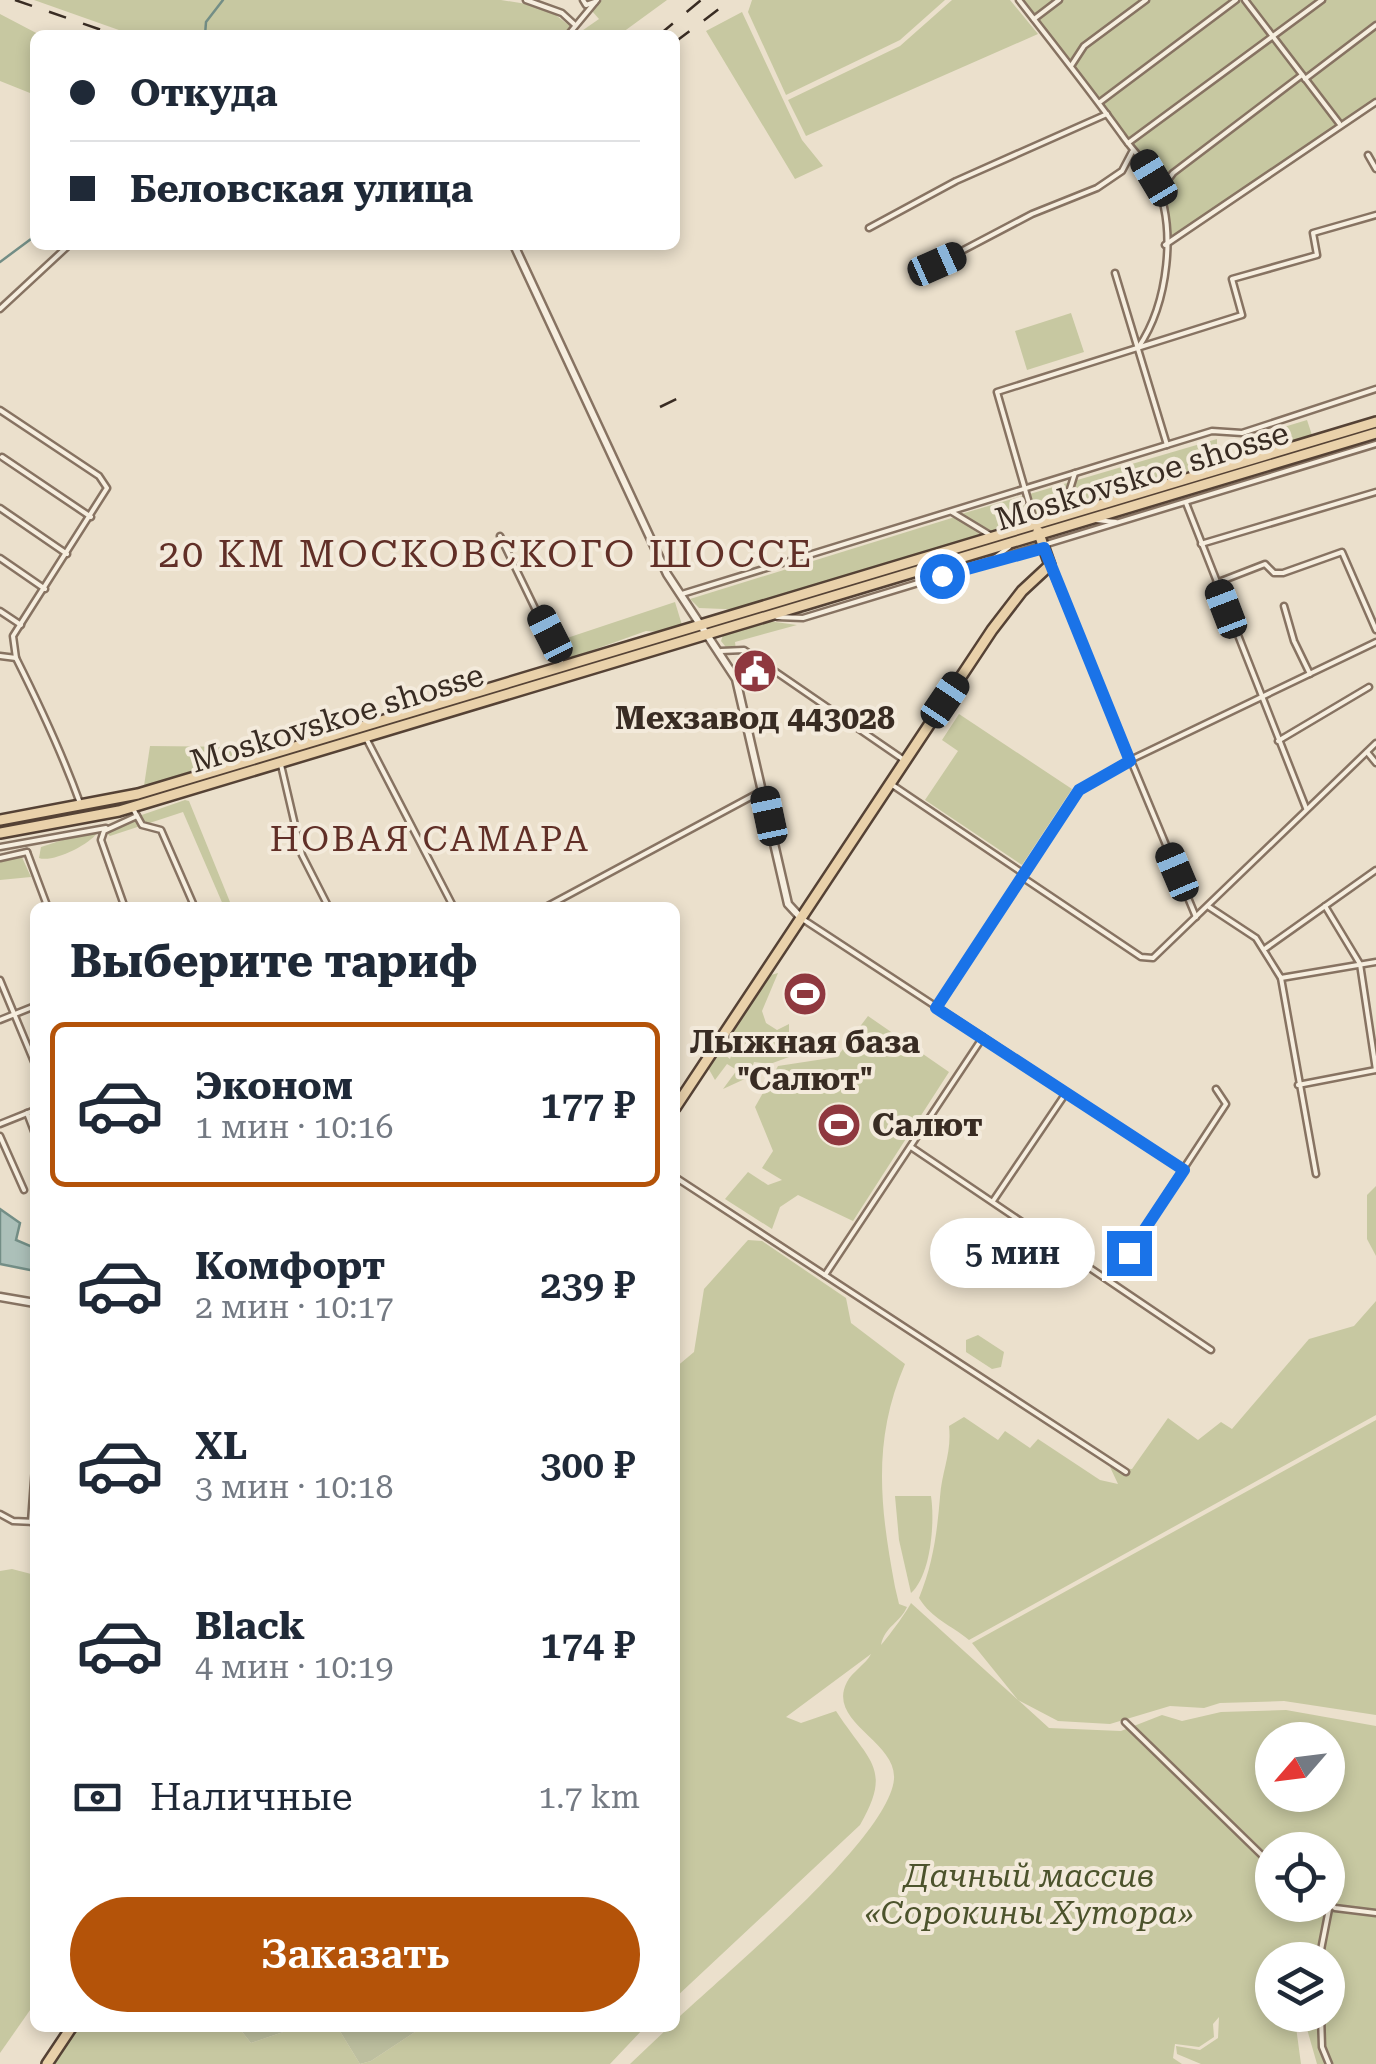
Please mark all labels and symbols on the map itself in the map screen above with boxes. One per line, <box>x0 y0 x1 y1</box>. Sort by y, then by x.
car <box>1126 145 1182 211</box>
car <box>903 238 971 290</box>
street label: Moskovskoe shosse <box>991 413 1293 539</box>
district label: 20 КМ МОСКОВСКОГО ШОССЕ <box>158 532 814 576</box>
route start <box>920 554 965 599</box>
car <box>1201 576 1251 642</box>
car <box>523 600 577 668</box>
public building icon: Мехзавод 443028 <box>732 648 778 694</box>
street label: Moskovskoe shosse <box>186 655 488 781</box>
car <box>916 667 974 733</box>
place label: Мехзавод 443028 <box>615 699 895 737</box>
car <box>748 784 790 848</box>
district label: НОВАЯ САМАРА <box>270 819 590 860</box>
car <box>1151 839 1203 905</box>
sports icon: Лыжная база "Салют" <box>782 971 828 1017</box>
place label: Лыжная база "Салют" <box>690 1023 920 1098</box>
sports icon: Салют <box>816 1102 862 1148</box>
place label: Салют <box>872 1106 982 1144</box>
callout: 5 мин <box>929 1218 1094 1288</box>
route end <box>1107 1231 1152 1276</box>
north arrow <box>1255 1722 1345 1812</box>
park label: Дачный массив «Сорокины Хутора» <box>865 1857 1193 1932</box>

